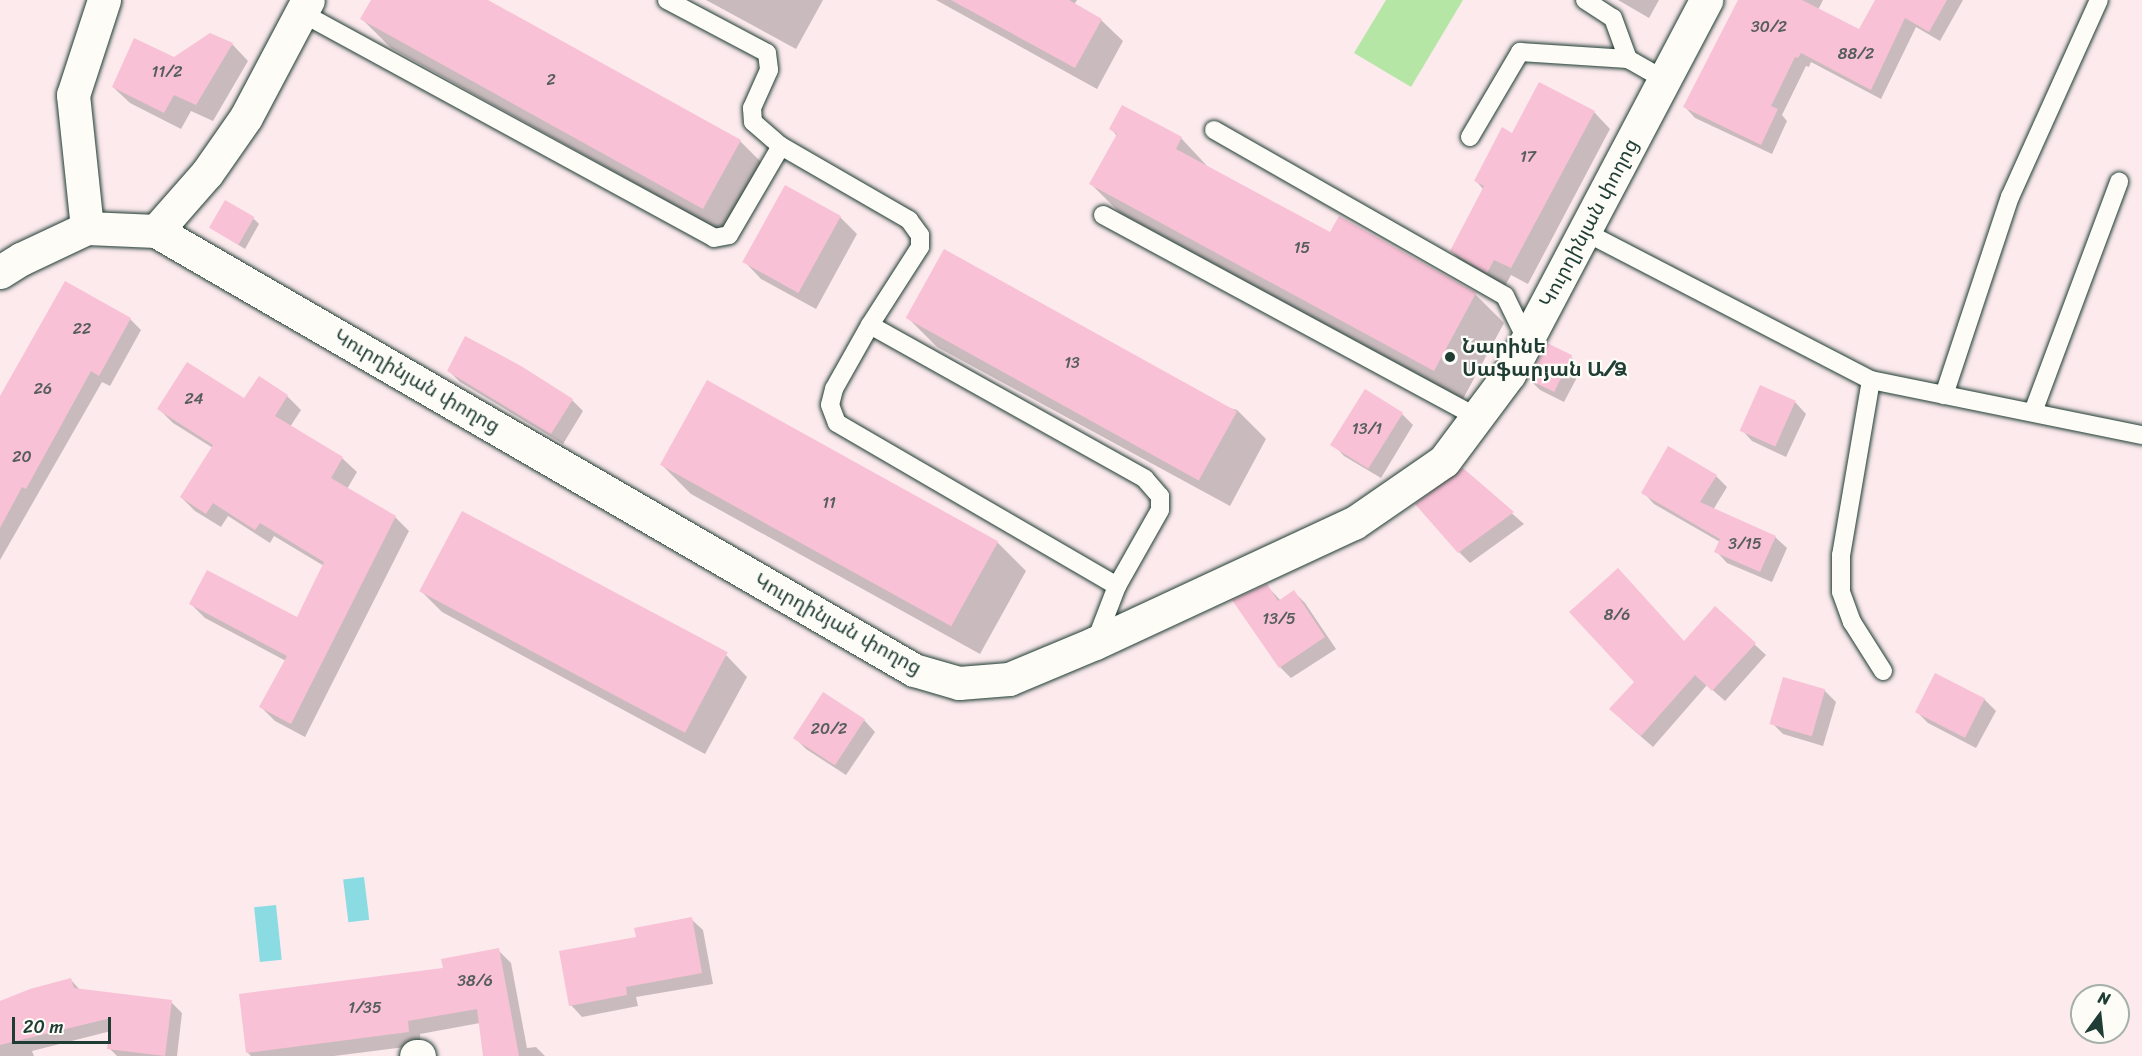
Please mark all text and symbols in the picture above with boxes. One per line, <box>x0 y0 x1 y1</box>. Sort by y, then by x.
house number: 30/2 <box>1751 17 1787 37</box>
house number: 88/2 <box>1838 44 1874 64</box>
house number: 11/2 <box>152 62 182 82</box>
house number: 2 <box>546 70 556 90</box>
street label: Կուրղինյան փողոց <box>1534 135 1644 311</box>
house number: 17 <box>1520 147 1536 167</box>
house number: 15 <box>1294 238 1310 258</box>
house number: 22 <box>73 319 91 339</box>
street label: Կուրղինյան փողոց <box>330 324 504 438</box>
place label: Նարինե Սաֆարյան Ա/Ձ <box>1462 334 1627 381</box>
marker: Նարինե Սաֆարյան Ա/Ձ <box>1443 350 1457 364</box>
house number: 13 <box>1064 353 1080 373</box>
house number: 26 <box>34 379 52 399</box>
house number: 24 <box>184 389 204 409</box>
house number: 13/1 <box>1352 419 1382 439</box>
house number: 20 <box>12 447 32 467</box>
house number: 11 <box>822 493 836 513</box>
house number: 3/15 <box>1728 534 1762 554</box>
street label: Կուրղինյան փողոց <box>750 568 926 680</box>
house number: 8/6 <box>1604 605 1630 625</box>
house number: 13/5 <box>1262 609 1296 629</box>
house number: 20/2 <box>811 719 847 739</box>
house number: 38/6 <box>457 971 493 991</box>
text: N <box>2095 983 2113 1014</box>
north arrow <box>2070 984 2130 1044</box>
house number: 1/35 <box>348 998 382 1018</box>
scale bar <box>15 1005 114 1043</box>
text: 20 m <box>23 1011 63 1043</box>

